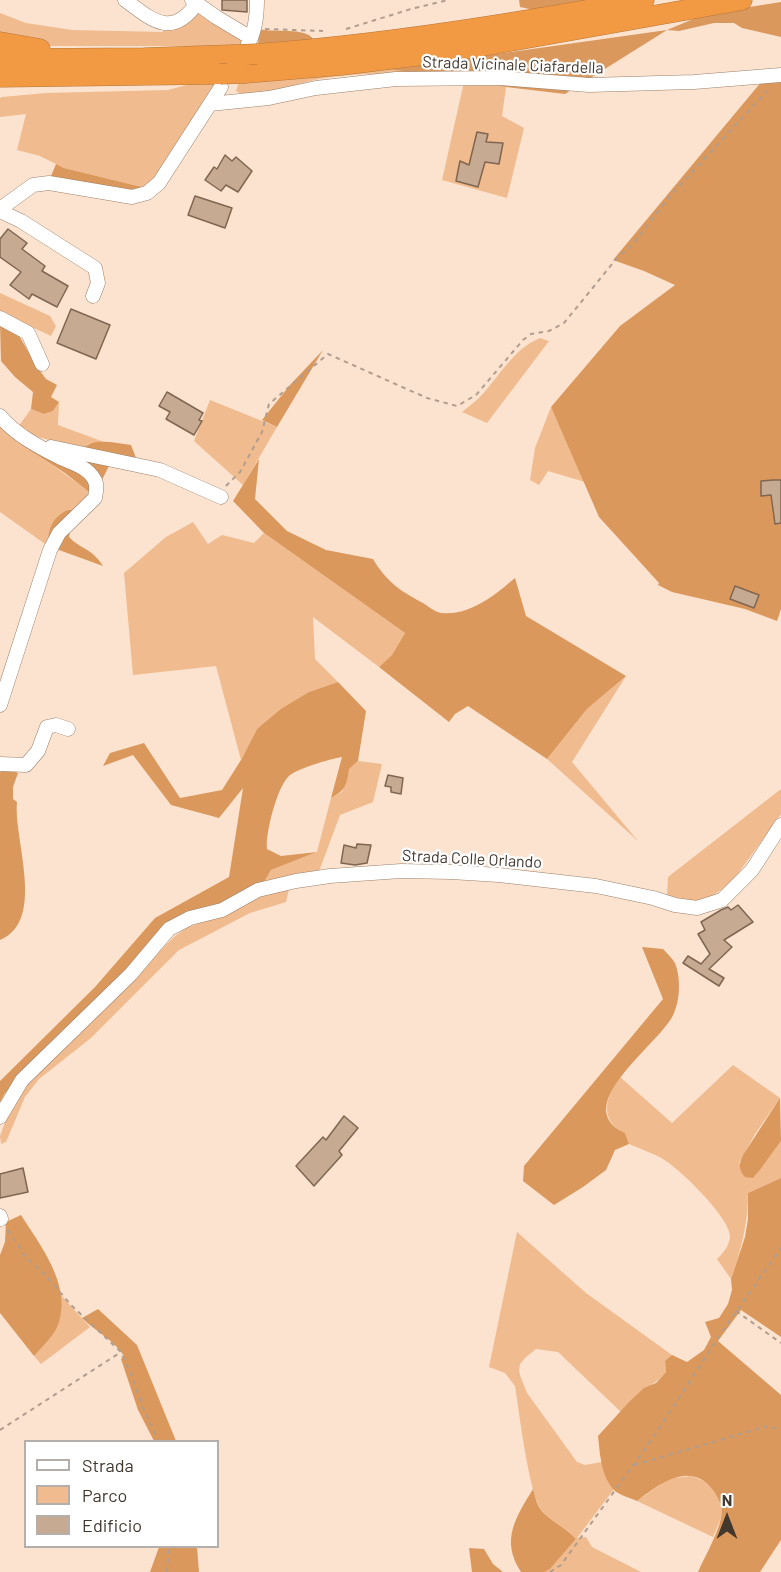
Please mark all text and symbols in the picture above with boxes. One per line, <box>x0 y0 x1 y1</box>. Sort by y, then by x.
street label: Strada Vicinale Ciafardella <box>422 52 604 78</box>
street label: Strada Colle Orlando <box>401 846 543 872</box>
legend <box>24 1440 219 1548</box>
text: Strada <box>82 1454 134 1476</box>
text: Parco <box>82 1484 127 1506</box>
north arrow <box>697 1488 757 1548</box>
text: N <box>722 1490 732 1509</box>
text: Edificio <box>82 1514 142 1536</box>

